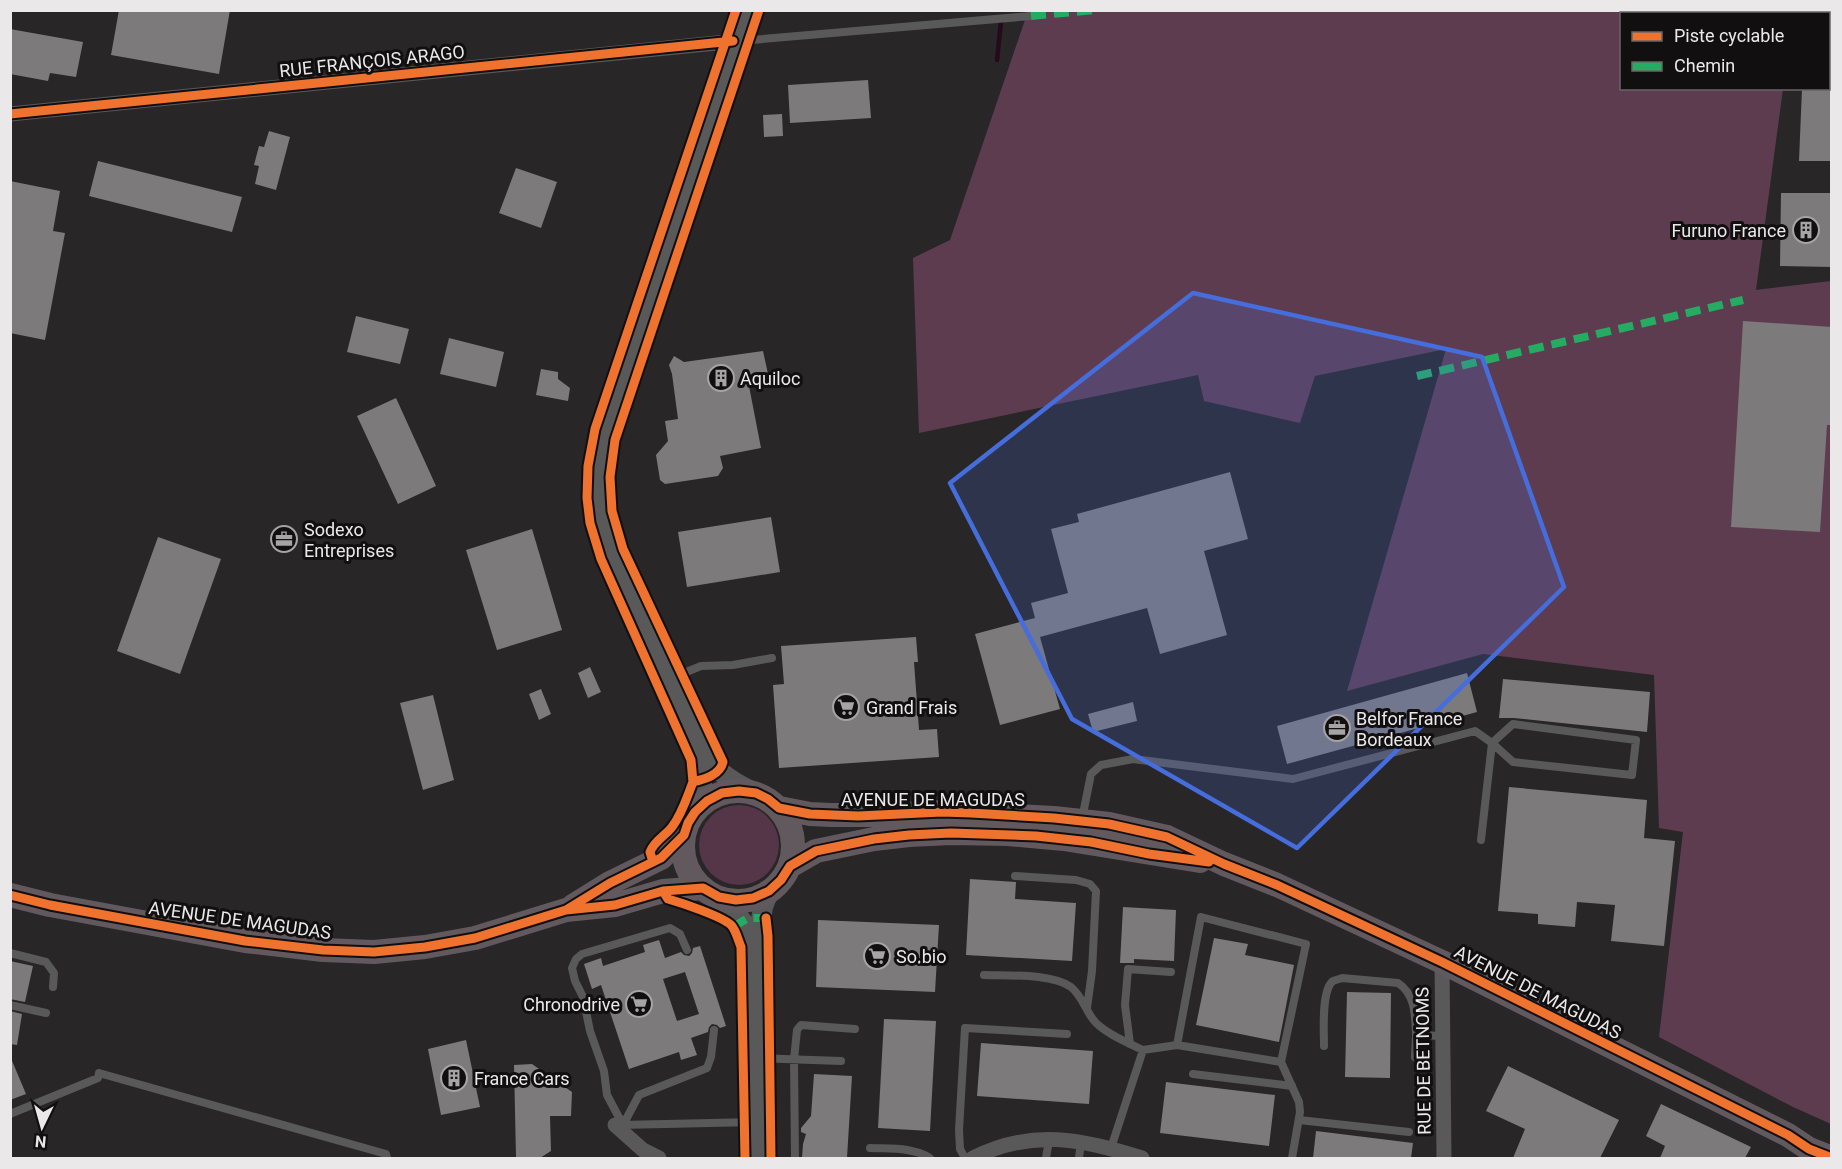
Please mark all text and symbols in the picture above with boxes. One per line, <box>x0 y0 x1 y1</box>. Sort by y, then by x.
legend <box>1620 12 1830 90</box>
text: Piste cyclable <box>1674 25 1784 46</box>
street label: RUE FRANÇOIS ARAGO <box>278 41 466 81</box>
text: Chemin <box>1674 55 1735 76</box>
building icon: Furuno France <box>1791 215 1821 245</box>
place label: Furuno France <box>1671 220 1786 241</box>
building icon: Aquiloc <box>706 363 736 393</box>
place label: Aquiloc <box>740 368 800 389</box>
place label: Sodexo Entreprises <box>304 519 394 561</box>
office icon: Sodexo Entreprises <box>269 524 299 554</box>
supermarket icon: Grand Frais <box>831 692 861 722</box>
place label: Grand Frais <box>866 697 957 718</box>
place label: Belfor France Bordeaux <box>1356 708 1462 750</box>
office icon: Belfor France Bordeaux <box>1322 713 1352 743</box>
street label: AVENUE DE MAGUDAS <box>841 789 1025 810</box>
street label: AVENUE DE MAGUDAS <box>147 897 333 943</box>
supermarket icon: So.bio <box>862 941 892 971</box>
street label: AVENUE DE MAGUDAS <box>1451 941 1625 1043</box>
place label: So.bio <box>896 946 946 967</box>
street label: RUE DE BETNOMS <box>1411 987 1435 1135</box>
supermarket icon: Chronodrive <box>624 989 654 1019</box>
place label: Chronodrive <box>523 994 620 1015</box>
building icon: France Cars <box>439 1063 469 1093</box>
place label: France Cars <box>474 1068 570 1089</box>
north arrow <box>12 1097 72 1157</box>
text: N <box>34 1131 47 1151</box>

